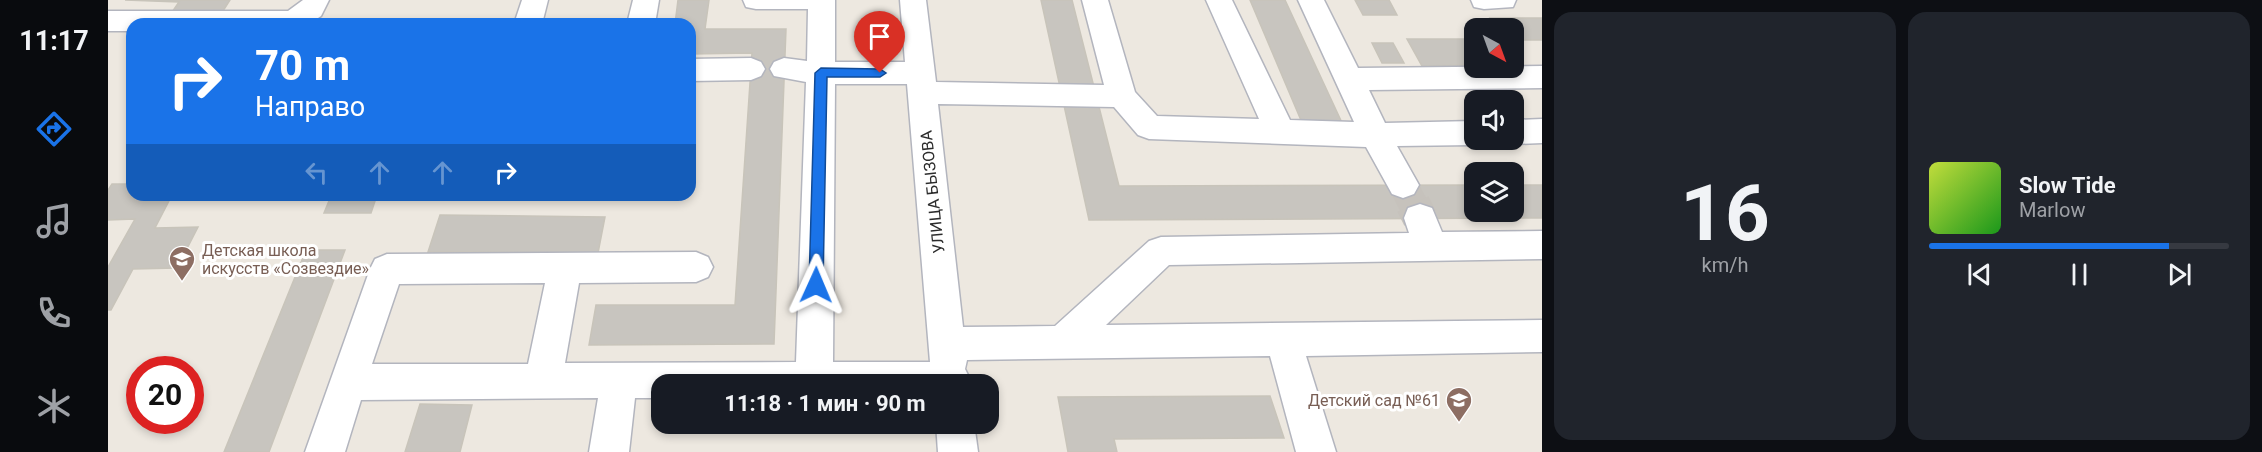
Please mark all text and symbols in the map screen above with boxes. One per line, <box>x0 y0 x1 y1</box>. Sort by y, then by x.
pin <box>854 11 905 73</box>
north arrow <box>1464 18 1524 78</box>
map controls <box>1464 18 1524 222</box>
icon: arrive <box>863 20 896 53</box>
text: 11:17 <box>19 25 89 57</box>
text: 70 m <box>255 41 350 90</box>
icon: right <box>156 42 234 120</box>
button: sound <box>1464 90 1524 150</box>
text: Направо <box>255 91 365 123</box>
icon: directions <box>33 108 75 150</box>
street label: УЛИЦА БЫЗОВА <box>917 129 948 254</box>
icon: left <box>300 156 333 189</box>
icon: ahead <box>363 156 396 189</box>
icon: ahead <box>426 156 459 189</box>
icon: right <box>489 156 522 189</box>
button: layers <box>1464 162 1524 222</box>
text: 16 <box>1680 168 1770 259</box>
text: Slow Tide <box>2019 173 2116 198</box>
text: Marlow <box>2019 198 2085 222</box>
icon: music <box>33 200 75 242</box>
place label: Детская школа искусств «Созвездие» <box>202 241 369 278</box>
school or university icon: Детская школа искусств «Созвездие» <box>167 244 197 282</box>
position arrow <box>784 253 848 317</box>
text: km/h <box>1702 253 1748 277</box>
icon: previous <box>1963 258 1996 291</box>
icon: pause <box>2063 258 2096 291</box>
icon: next <box>2163 258 2196 291</box>
icon: phone <box>33 292 75 334</box>
speed limit sign: 20 <box>126 356 204 434</box>
icon: climate <box>33 385 75 427</box>
school or university icon: Детский сад №61 <box>1444 385 1474 423</box>
text: 11:18 · 1 мин · 90 m <box>724 391 926 416</box>
place label: Детский сад №61 <box>1308 391 1440 410</box>

